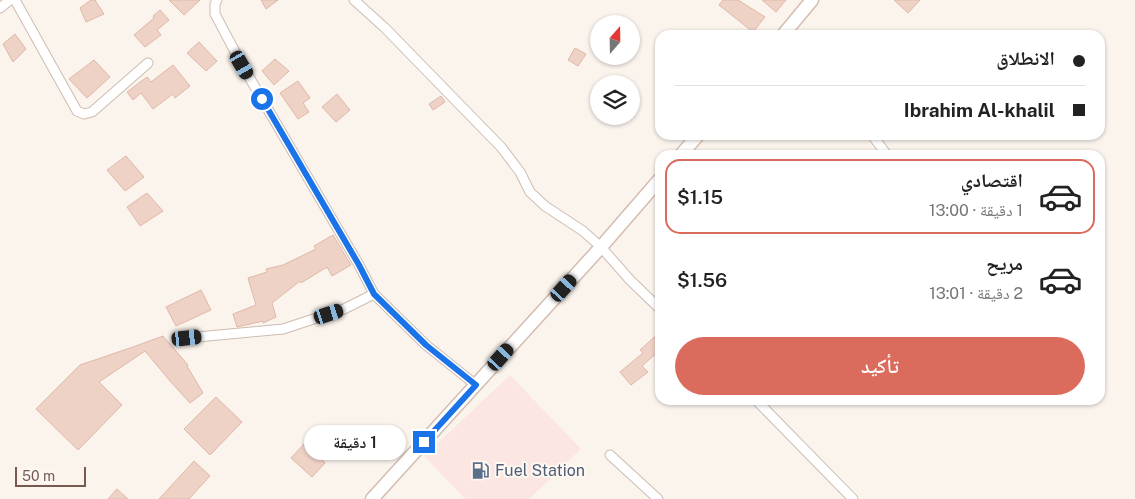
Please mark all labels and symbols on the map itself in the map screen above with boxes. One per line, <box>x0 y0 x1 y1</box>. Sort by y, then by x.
north arrow <box>590 15 640 65</box>
car <box>228 48 255 82</box>
route start <box>251 88 273 110</box>
car <box>548 272 579 304</box>
car <box>312 302 345 326</box>
car <box>171 329 202 347</box>
car <box>485 341 516 373</box>
callout: 1 دقيقة <box>304 424 406 460</box>
route end <box>413 431 435 453</box>
fuel station icon: Fuel Station <box>471 460 491 480</box>
place label: Fuel Station <box>495 461 585 480</box>
scale bar <box>15 464 86 487</box>

